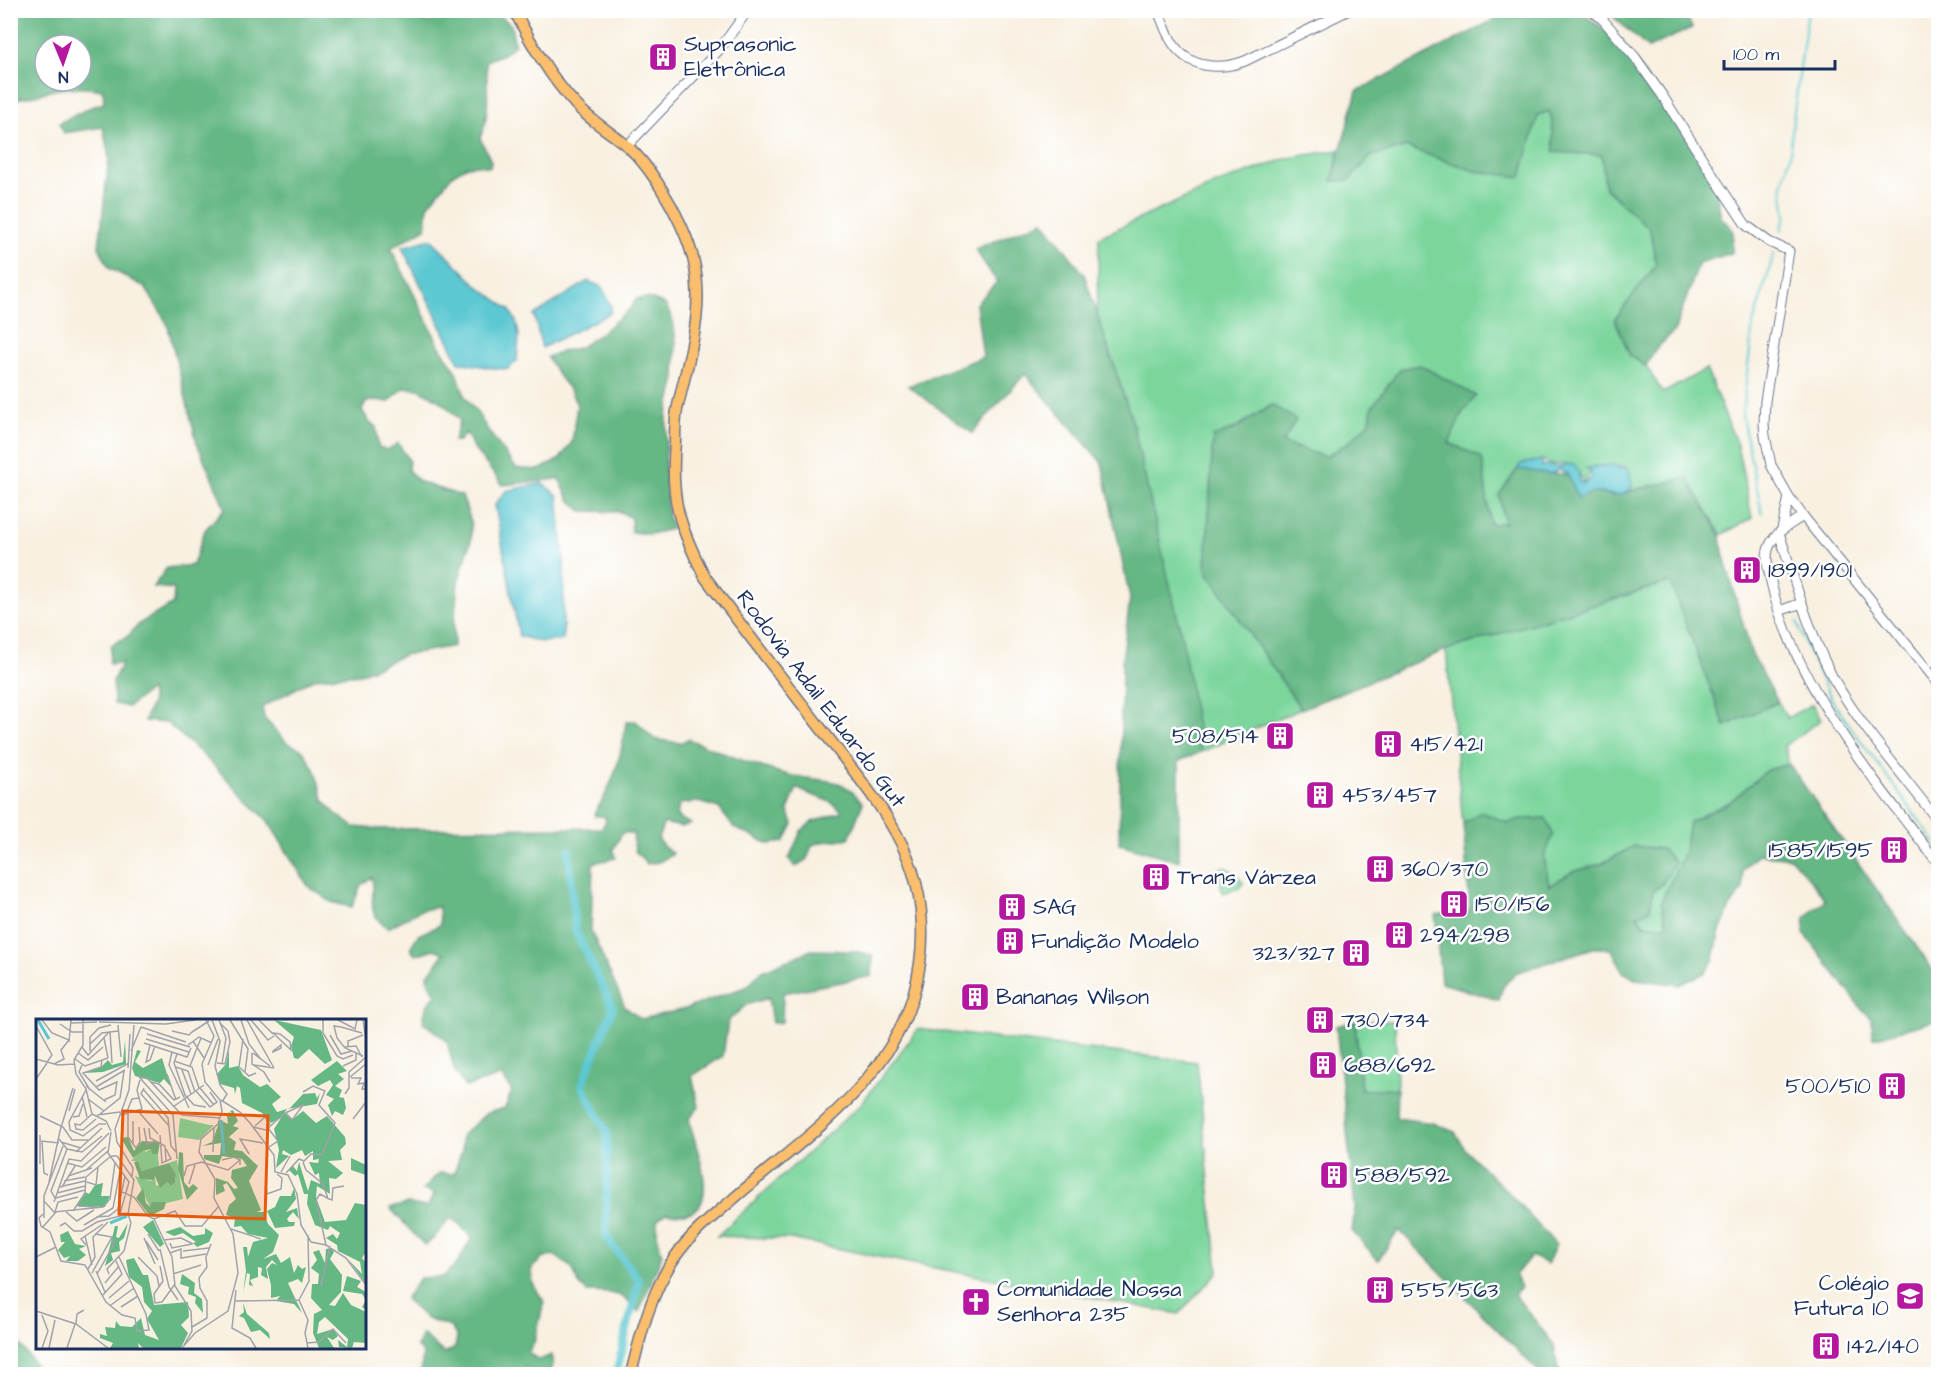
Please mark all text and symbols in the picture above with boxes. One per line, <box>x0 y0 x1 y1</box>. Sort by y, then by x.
place label: Suprasonic Eletrônica <box>684 29 797 85</box>
north arrow <box>33 33 93 93</box>
scale bar <box>1724 33 1835 71</box>
building icon: Suprasonic Eletrônica <box>647 41 679 73</box>
text: 100 m <box>1733 42 1779 67</box>
text: N <box>58 66 69 88</box>
building icon: 1899/1901 <box>1731 554 1763 586</box>
place label: 1899/1901 <box>1768 555 1852 586</box>
street label: Rodovia Adail Eduardo Gut <box>729 584 913 814</box>
building icon: 508/514 <box>1264 720 1296 752</box>
place label: 508/514 <box>1172 721 1259 752</box>
building icon: 415/421 <box>1372 728 1404 760</box>
place label: 415/421 <box>1409 729 1483 760</box>
building icon: 453/457 <box>1304 779 1336 811</box>
place label: 453/457 <box>1341 780 1437 811</box>
building icon: 1585/1595 <box>1878 834 1910 866</box>
place label: 1585/1595 <box>1768 835 1873 866</box>
building icon: 360/370 <box>1364 853 1396 885</box>
place label: 360/370 <box>1401 854 1489 885</box>
building icon: Trans Várzea <box>1140 861 1172 893</box>
place label: Trans Várzea <box>1177 862 1316 893</box>
building icon: 150/156 <box>1438 888 1470 920</box>
place label: 150/156 <box>1475 889 1550 920</box>
building icon: SAG <box>996 891 1028 923</box>
place label: SAG <box>1033 892 1076 923</box>
building icon: 294/298 <box>1383 919 1415 951</box>
place label: 294/298 <box>1420 920 1509 951</box>
building icon: Fundição Modelo <box>994 925 1026 957</box>
place label: Fundição Modelo <box>1031 926 1200 957</box>
building icon: 323/327 <box>1340 937 1372 969</box>
place label: 323/327 <box>1253 938 1335 969</box>
building icon: Bananas Wilson <box>959 981 991 1013</box>
place label: Bananas Wilson <box>996 982 1149 1013</box>
building icon: 730/734 <box>1304 1004 1336 1036</box>
place label: 730/734 <box>1341 1005 1429 1036</box>
inset map <box>36 1019 366 1349</box>
building icon: 688/692 <box>1307 1049 1339 1081</box>
place label: 688/692 <box>1344 1050 1436 1081</box>
building icon: 500/510 <box>1876 1070 1908 1102</box>
place label: 500/510 <box>1785 1071 1871 1102</box>
building icon: 588/592 <box>1318 1159 1350 1191</box>
place label: 588/592 <box>1355 1160 1450 1191</box>
place label: Colégio Futura 10 <box>1794 1268 1890 1324</box>
place label: Comunidade Nossa Senhora 235 <box>997 1274 1182 1330</box>
building icon: 555/563 <box>1364 1274 1396 1306</box>
place label: 555/563 <box>1401 1275 1498 1306</box>
school or university icon: Colégio Futura 10 <box>1894 1280 1926 1312</box>
church icon: Comunidade Nossa Senhora 235 <box>960 1286 992 1318</box>
building icon: 142/140 <box>1810 1330 1842 1362</box>
place label: 142/140 <box>1847 1331 1919 1362</box>

